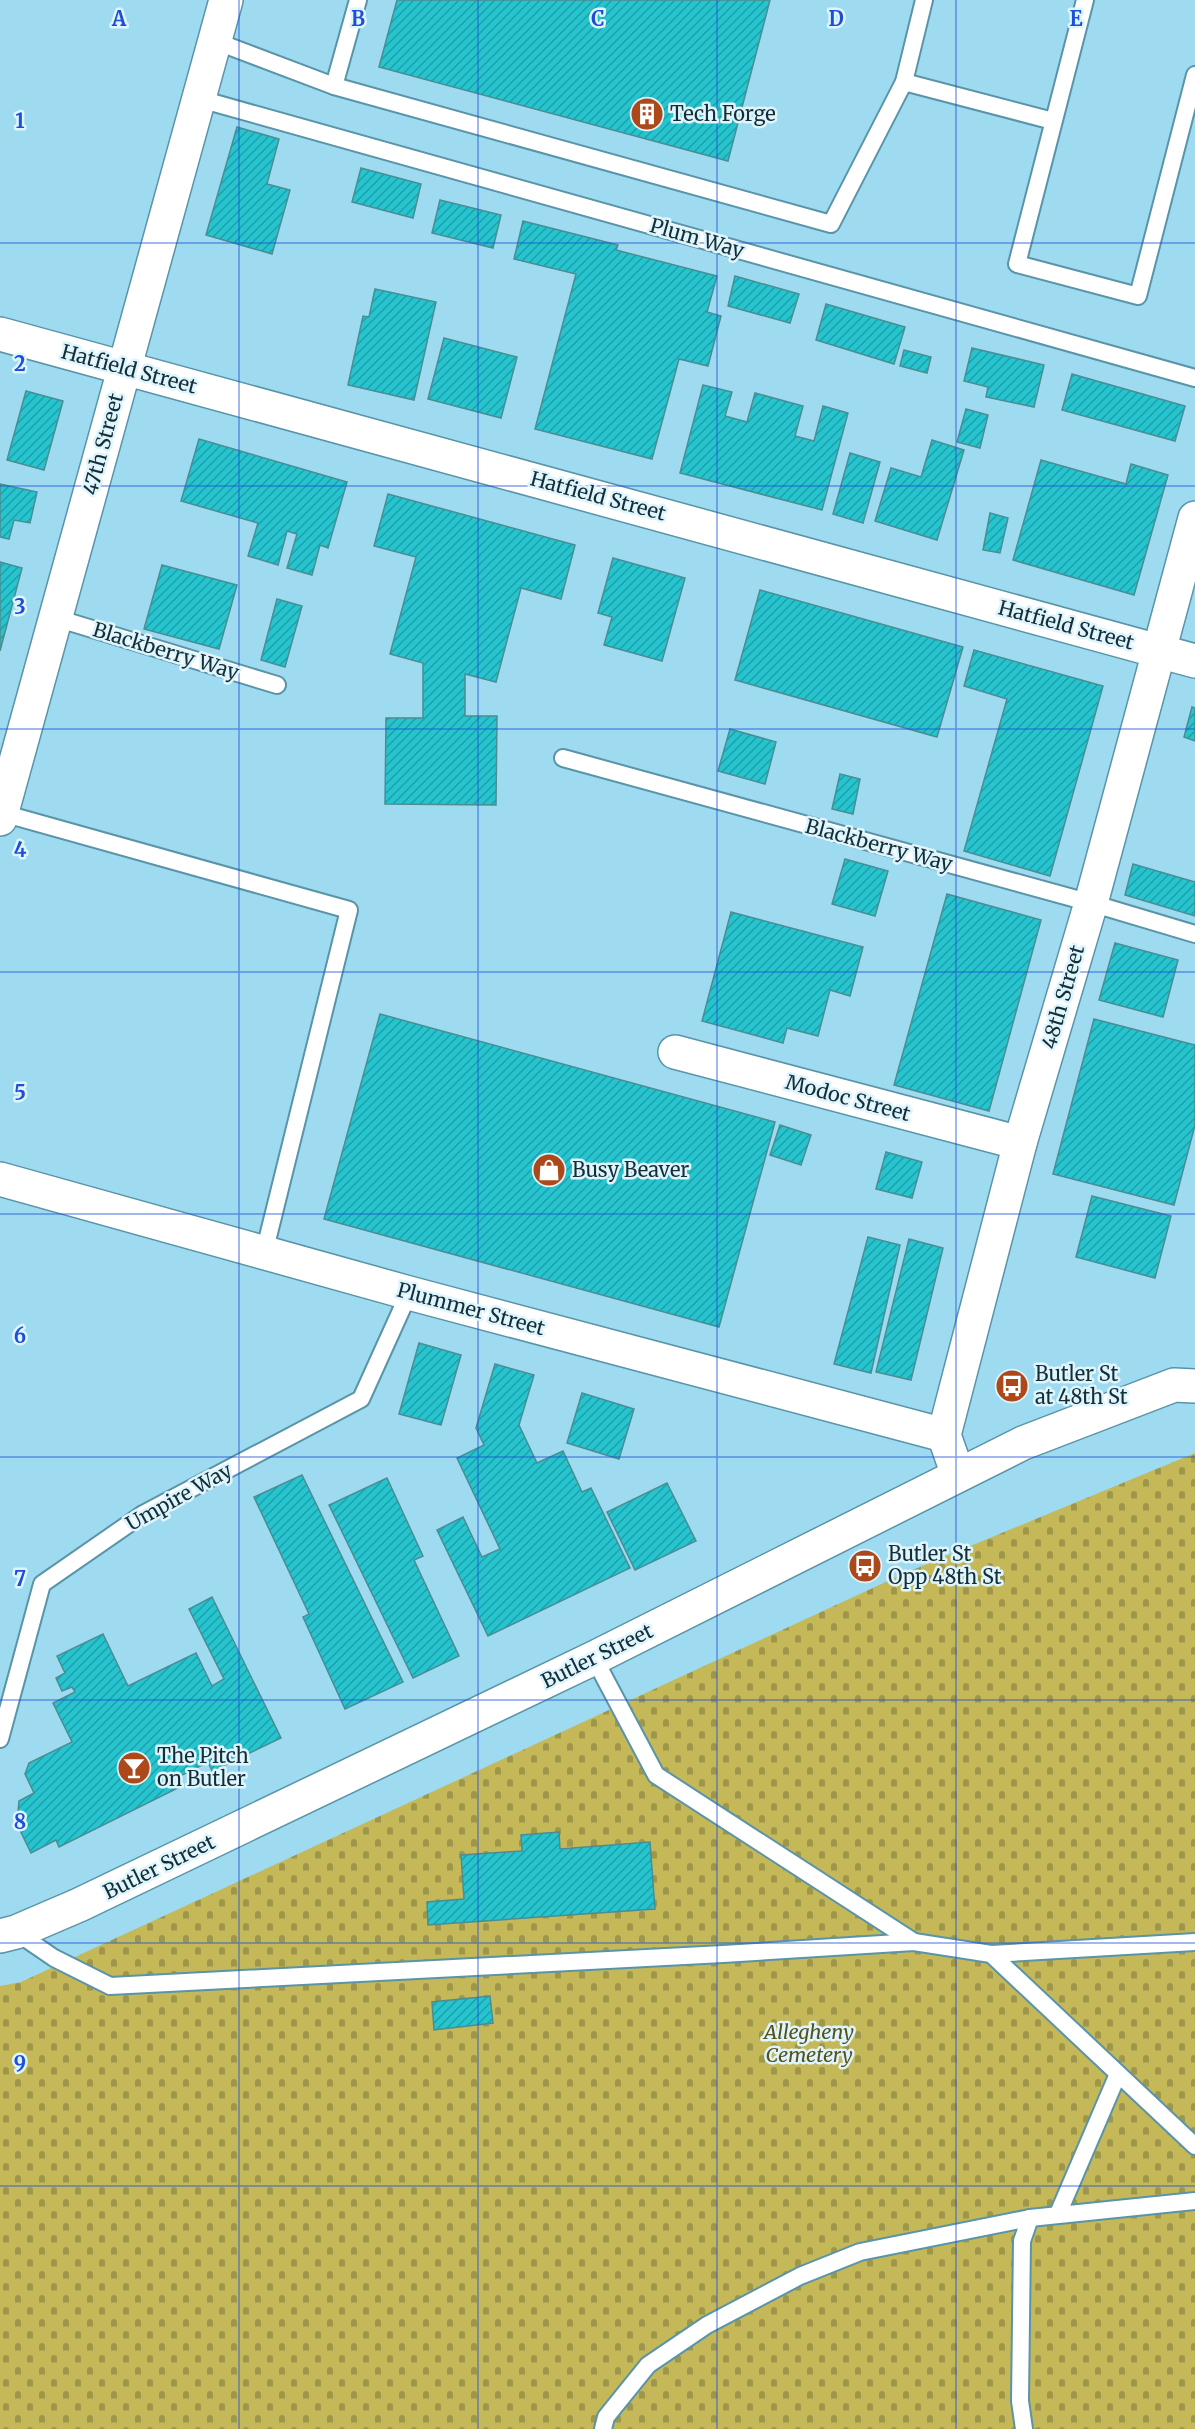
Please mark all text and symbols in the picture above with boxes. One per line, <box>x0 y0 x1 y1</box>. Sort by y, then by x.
text: A <box>111 6 127 31</box>
text: B <box>351 6 365 31</box>
text: C <box>591 6 605 31</box>
text: D <box>828 6 844 31</box>
text: E <box>1069 6 1083 31</box>
building icon: Tech Forge <box>629 96 665 132</box>
place label: Tech Forge <box>670 101 776 126</box>
text: 1 <box>15 108 25 133</box>
street label: Plum Way <box>647 212 747 263</box>
street label: Hatfield Street <box>59 338 200 399</box>
text: 2 <box>14 351 26 376</box>
street label: 47th Street <box>77 390 128 497</box>
street label: Hatfield Street <box>528 465 669 526</box>
text: 3 <box>14 594 26 619</box>
street label: Hatfield Street <box>996 594 1137 655</box>
street label: Blackberry Way <box>90 616 243 685</box>
street label: Blackberry Way <box>803 813 956 876</box>
text: 4 <box>14 837 27 862</box>
street label: 48th Street <box>1036 942 1089 1052</box>
street label: Modoc Street <box>783 1069 913 1126</box>
text: 5 <box>14 1080 26 1105</box>
shop icon: Busy Beaver <box>531 1152 567 1188</box>
place label: Busy Beaver <box>572 1157 689 1182</box>
street label: Plummer Street <box>394 1277 548 1340</box>
text: 6 <box>14 1323 26 1348</box>
place label: Butler St at 48th St <box>1035 1361 1128 1409</box>
bus stop icon: Butler St at 48th St <box>994 1368 1030 1404</box>
street label: Umpire Way <box>121 1457 236 1536</box>
place label: Butler St Opp 48th St <box>888 1541 1002 1589</box>
bus stop icon: Butler St Opp 48th St <box>847 1548 883 1584</box>
text: 7 <box>14 1566 26 1591</box>
street label: Butler Street <box>537 1618 657 1693</box>
place label: The Pitch on Butler <box>157 1743 249 1791</box>
bar icon: The Pitch on Butler <box>116 1750 152 1786</box>
text: 8 <box>14 1809 26 1834</box>
street label: Butler Street <box>99 1829 219 1904</box>
park label: Allegheny Cemetery <box>762 2019 854 2067</box>
text: 9 <box>14 2051 26 2076</box>

